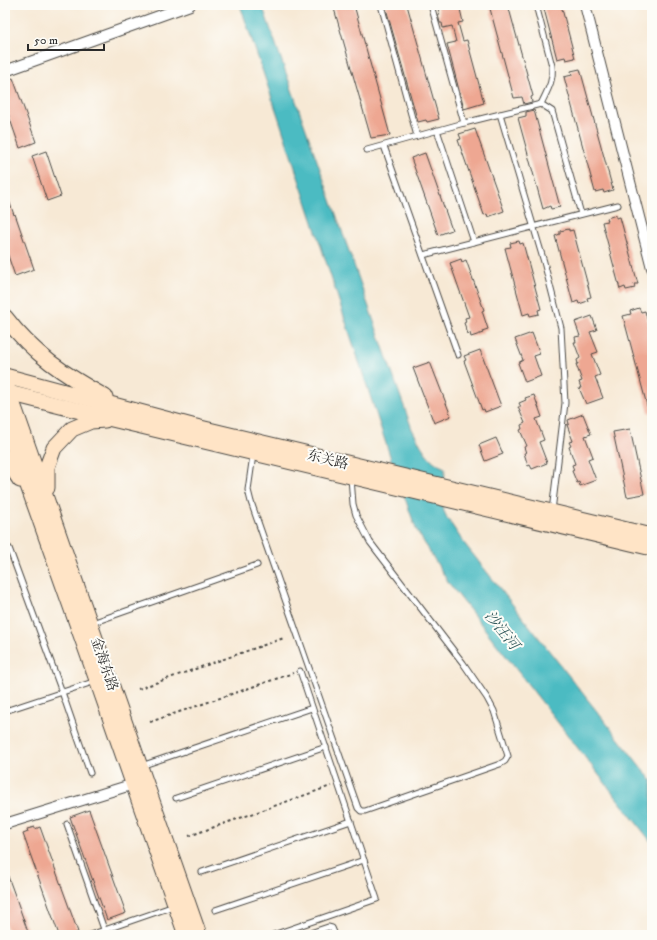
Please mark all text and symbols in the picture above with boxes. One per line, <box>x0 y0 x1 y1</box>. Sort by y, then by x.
scale bar <box>28 26 104 52</box>
text: 50 m <box>34 33 58 48</box>
street label: 东关路 <box>305 446 350 474</box>
water label: 沙汪河 <box>480 607 525 656</box>
street label: 金海东路 <box>86 635 122 694</box>

